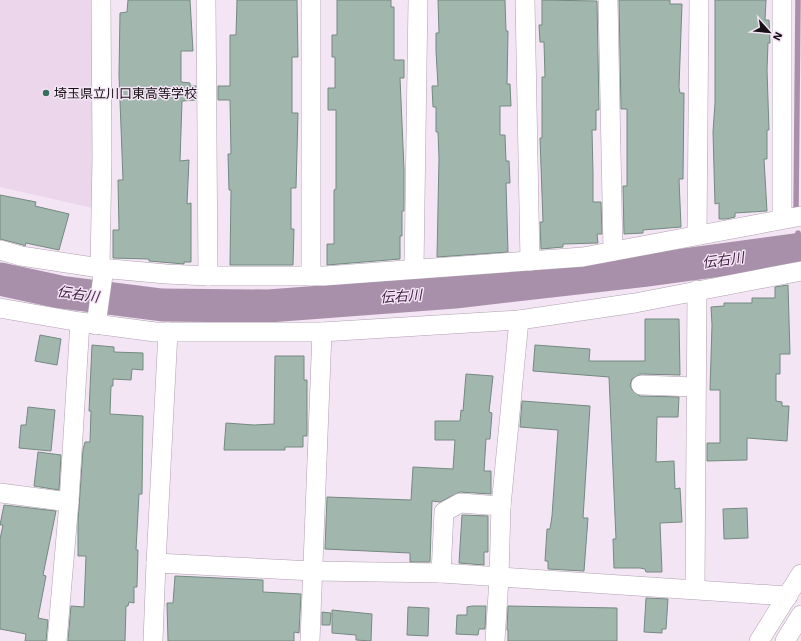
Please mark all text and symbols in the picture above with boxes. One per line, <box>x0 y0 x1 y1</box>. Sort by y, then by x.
north arrow <box>749 12 789 52</box>
text: N <box>770 30 785 43</box>
place label: 埼玉県立川口東高等学校 <box>54 86 197 101</box>
marker: 埼玉県立川口東高等学校 <box>41 88 51 98</box>
water label: 伝右川 <box>701 249 747 271</box>
water label: 伝右川 <box>56 283 102 305</box>
water label: 伝右川 <box>379 286 425 305</box>

